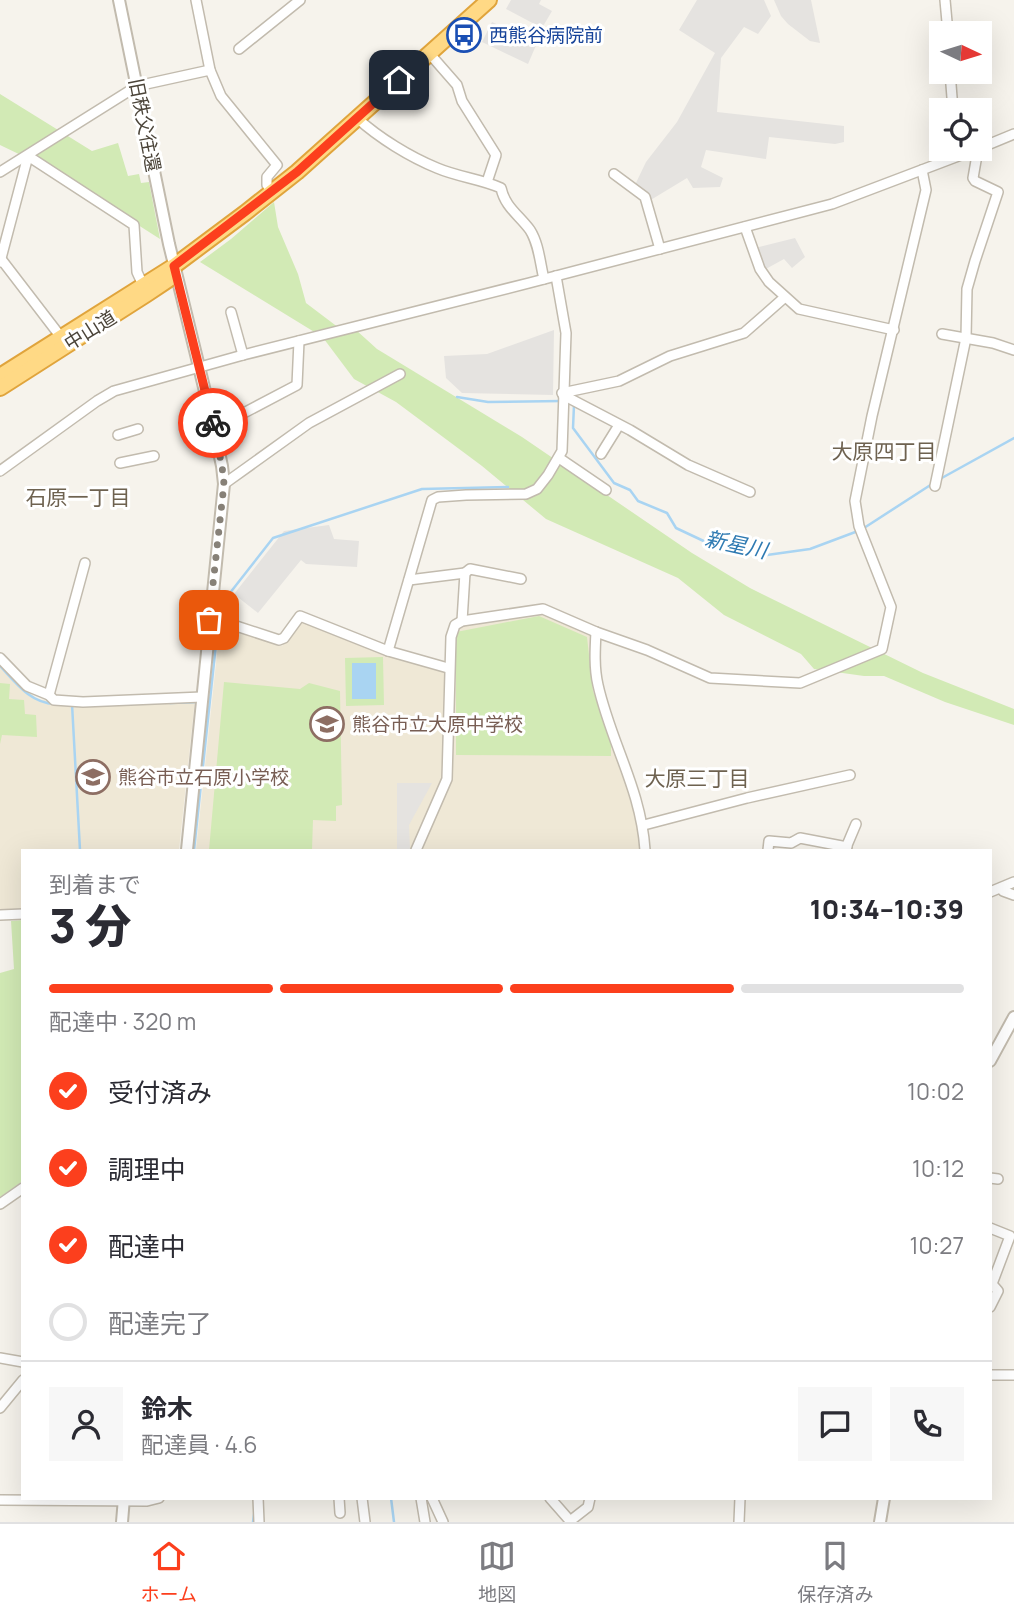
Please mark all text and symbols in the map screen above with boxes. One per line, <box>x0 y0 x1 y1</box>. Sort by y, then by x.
bus stop icon: 西熊谷病院前 <box>445 16 483 54</box>
north arrow <box>929 21 992 84</box>
map controls <box>929 21 992 161</box>
place label: 西熊谷病院前 <box>489 22 603 48</box>
pin <box>369 50 429 110</box>
icon: home <box>380 61 418 99</box>
street label: 旧秩父往還 <box>123 76 167 174</box>
button: locate <box>929 98 992 161</box>
street label: 中山道 <box>59 304 121 356</box>
courier <box>178 388 248 458</box>
icon: bike <box>194 404 232 442</box>
district label: 大原四丁目 <box>832 437 937 465</box>
district label: 石原一丁目 <box>26 483 131 511</box>
water label: 新星川 <box>702 524 772 565</box>
pin <box>179 590 239 650</box>
icon: bag <box>190 601 228 639</box>
school or university icon: 熊谷市立大原中学校 <box>308 705 346 743</box>
place label: 熊谷市立大原中学校 <box>352 711 523 737</box>
school or university icon: 熊谷市立石原小学校 <box>74 758 112 796</box>
place label: 熊谷市立石原小学校 <box>118 764 289 790</box>
district label: 大原三丁目 <box>645 764 750 792</box>
text: 到着まで <box>49 868 141 900</box>
text: 10:34–10:39 <box>810 891 964 927</box>
text: 3 分 <box>49 894 131 957</box>
text: 配達中 · 320 m <box>49 1005 196 1037</box>
icon: check <box>49 1072 87 1110</box>
text: 受付済み <box>108 1074 212 1110</box>
text: 10:02 <box>907 1075 964 1107</box>
icon: check <box>49 1149 87 1187</box>
text: 調理中 <box>108 1151 186 1187</box>
text: 10:12 <box>912 1152 964 1184</box>
icon: check <box>49 1226 87 1264</box>
text: 配達中 <box>108 1228 186 1264</box>
text: 10:27 <box>909 1229 964 1261</box>
text: 配達完了 <box>108 1305 212 1341</box>
button: person <box>49 1387 123 1461</box>
button: chat <box>798 1387 872 1461</box>
button: phone <box>890 1387 964 1461</box>
text: 鈴木 <box>141 1390 193 1426</box>
text: 配達員 · 4.6 <box>141 1428 258 1460</box>
tab: ホーム <box>141 1537 197 1607</box>
tab: 地図 <box>478 1537 516 1607</box>
tab: 保存済み <box>797 1537 873 1607</box>

